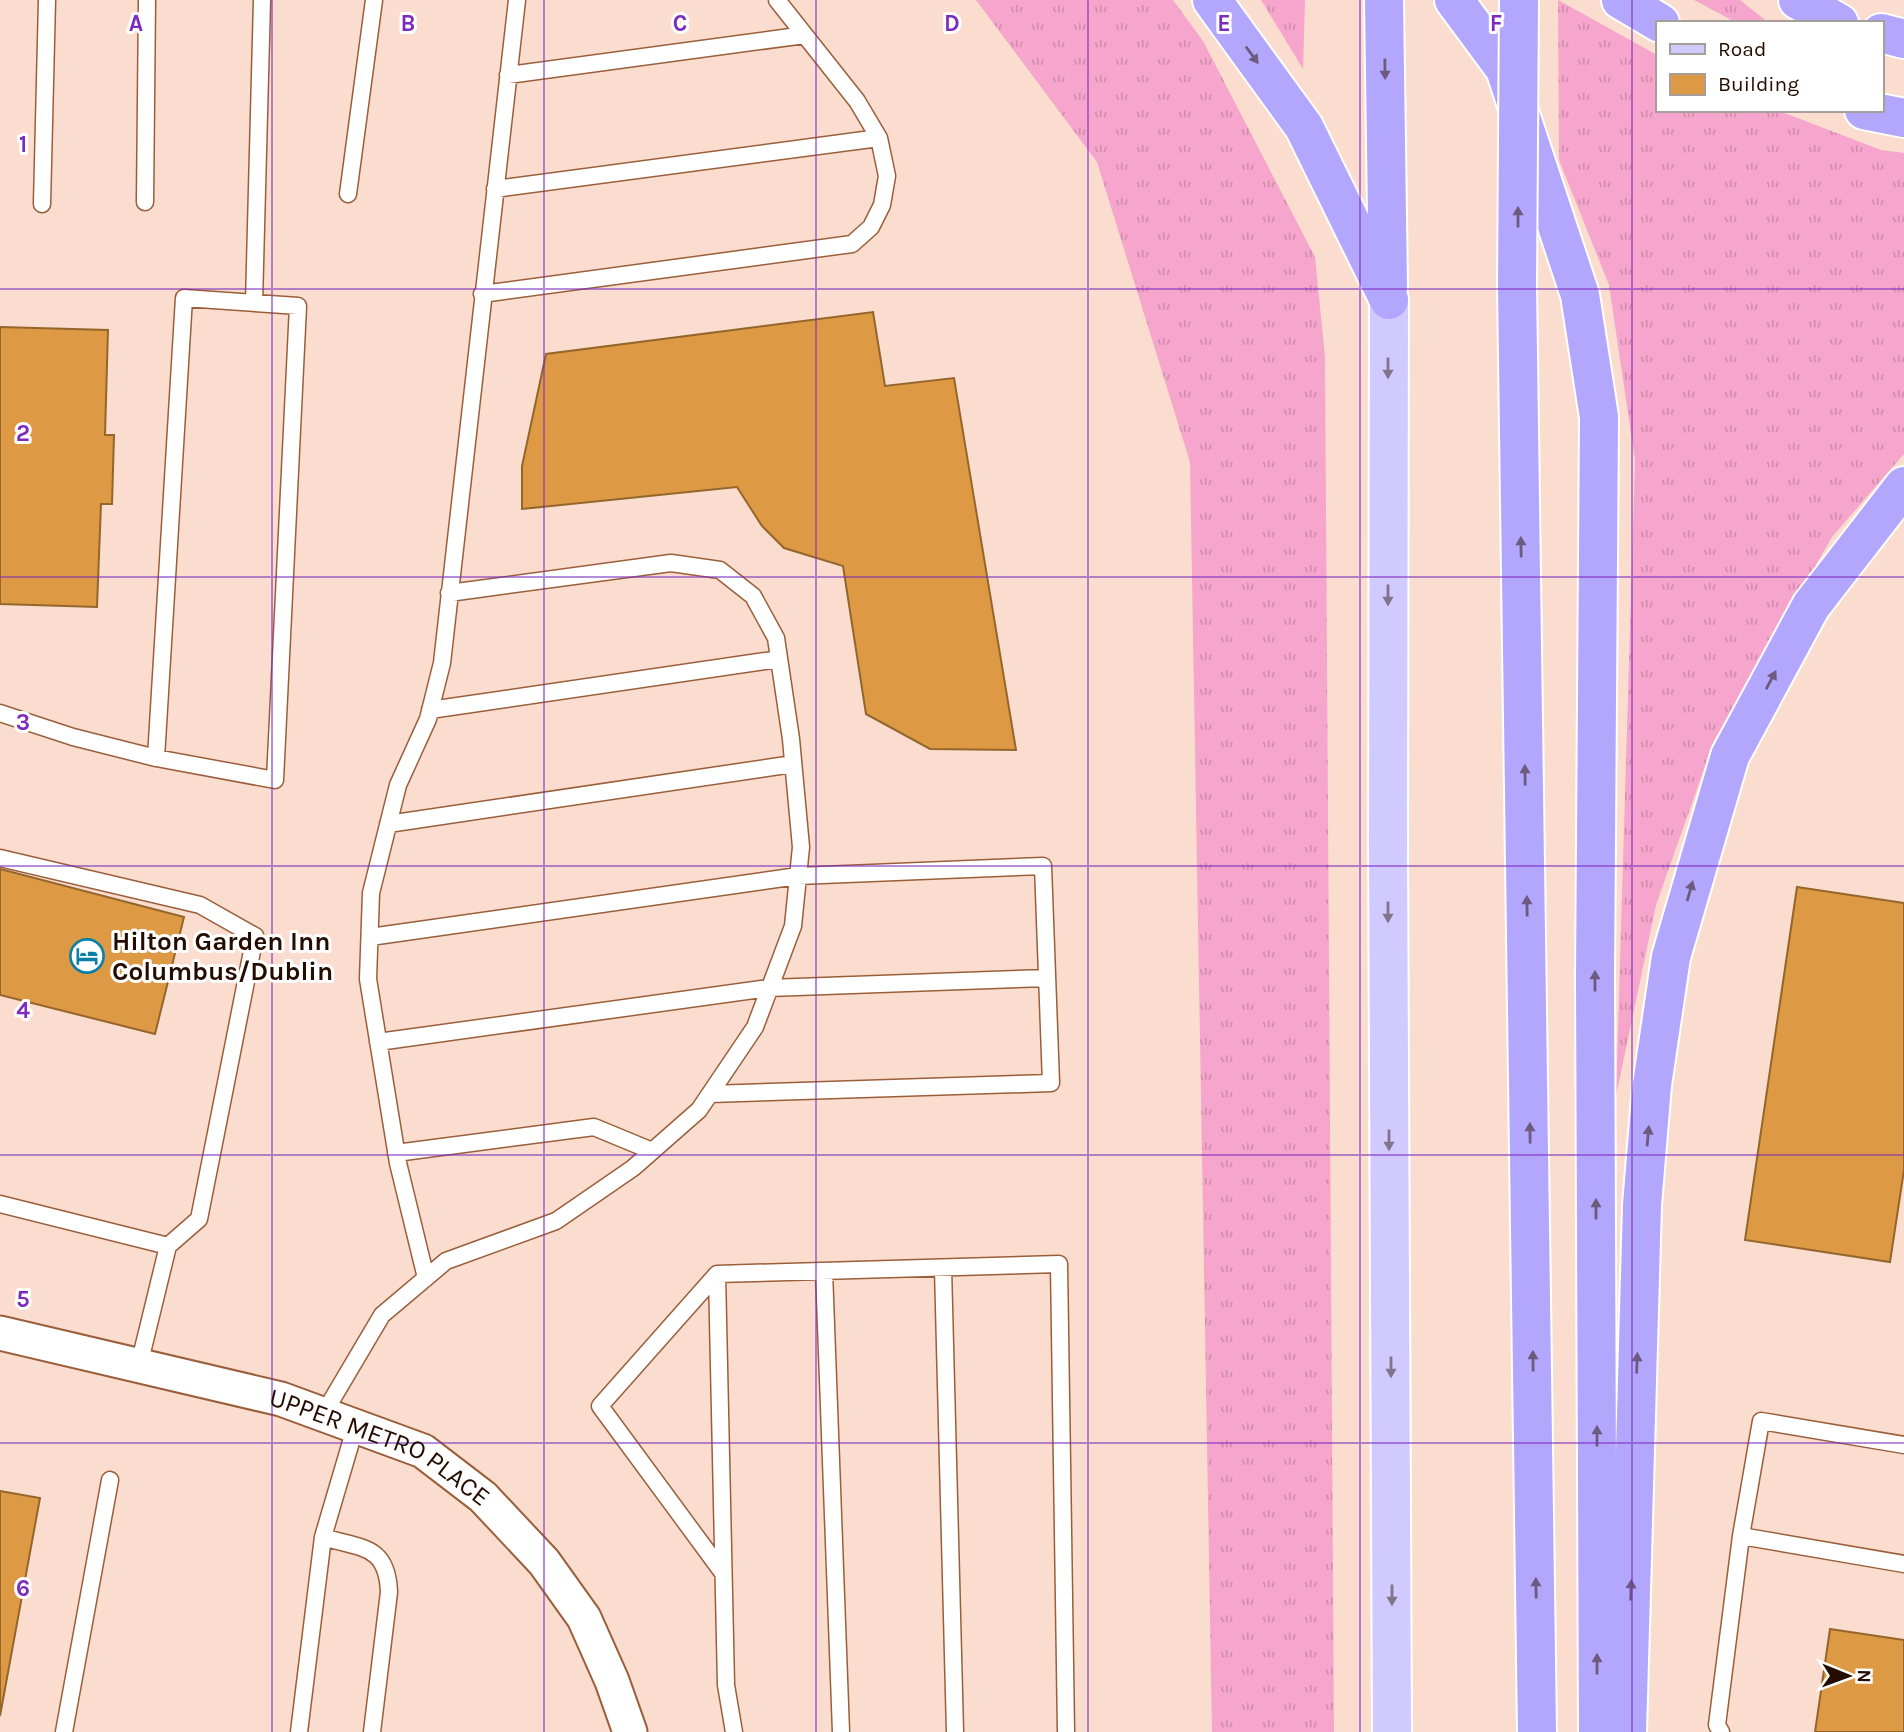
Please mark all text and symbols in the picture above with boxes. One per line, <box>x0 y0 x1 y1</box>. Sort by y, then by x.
text: A <box>129 10 143 37</box>
text: B <box>401 10 415 37</box>
text: C <box>673 10 687 37</box>
text: D <box>944 10 960 37</box>
text: E <box>1217 10 1231 37</box>
text: F <box>1490 10 1502 37</box>
legend <box>1656 21 1883 112</box>
text: Road <box>1718 37 1766 61</box>
one-way arrow <box>1245 46 1259 64</box>
one-way arrow <box>1379 58 1391 80</box>
text: Building <box>1718 72 1799 96</box>
text: 1 <box>19 131 27 158</box>
one-way arrow <box>1512 205 1523 227</box>
one-way arrow <box>1382 357 1394 379</box>
text: 2 <box>16 420 30 447</box>
one-way arrow <box>1515 536 1527 558</box>
one-way arrow <box>1382 585 1394 607</box>
one-way arrow <box>1765 670 1777 689</box>
text: 3 <box>16 709 30 736</box>
one-way arrow <box>1519 763 1530 785</box>
one-way arrow <box>1686 880 1696 901</box>
one-way arrow <box>1521 894 1532 916</box>
one-way arrow <box>1382 901 1394 923</box>
place label: Hilton Garden Inn Columbus/Dublin <box>112 926 333 987</box>
hotel icon: Hilton Garden Inn Columbus/Dublin <box>68 937 106 975</box>
one-way arrow <box>1590 970 1601 992</box>
text: 4 <box>16 997 30 1024</box>
one-way arrow <box>1524 1122 1535 1144</box>
one-way arrow <box>1643 1125 1654 1147</box>
one-way arrow <box>1383 1129 1395 1151</box>
one-way arrow <box>1590 1198 1602 1220</box>
text: 5 <box>16 1286 30 1313</box>
one-way arrow <box>1527 1349 1538 1371</box>
one-way arrow <box>1632 1352 1643 1374</box>
one-way arrow <box>1385 1356 1396 1378</box>
street label: UPPER METRO PLACE <box>266 1382 496 1513</box>
one-way arrow <box>1591 1425 1603 1447</box>
text: 6 <box>16 1575 30 1602</box>
one-way arrow <box>1530 1577 1541 1599</box>
one-way arrow <box>1625 1579 1637 1601</box>
one-way arrow <box>1386 1584 1398 1606</box>
north arrow <box>1813 1641 1883 1711</box>
one-way arrow <box>1591 1653 1603 1675</box>
text: N <box>1853 1669 1875 1683</box>

